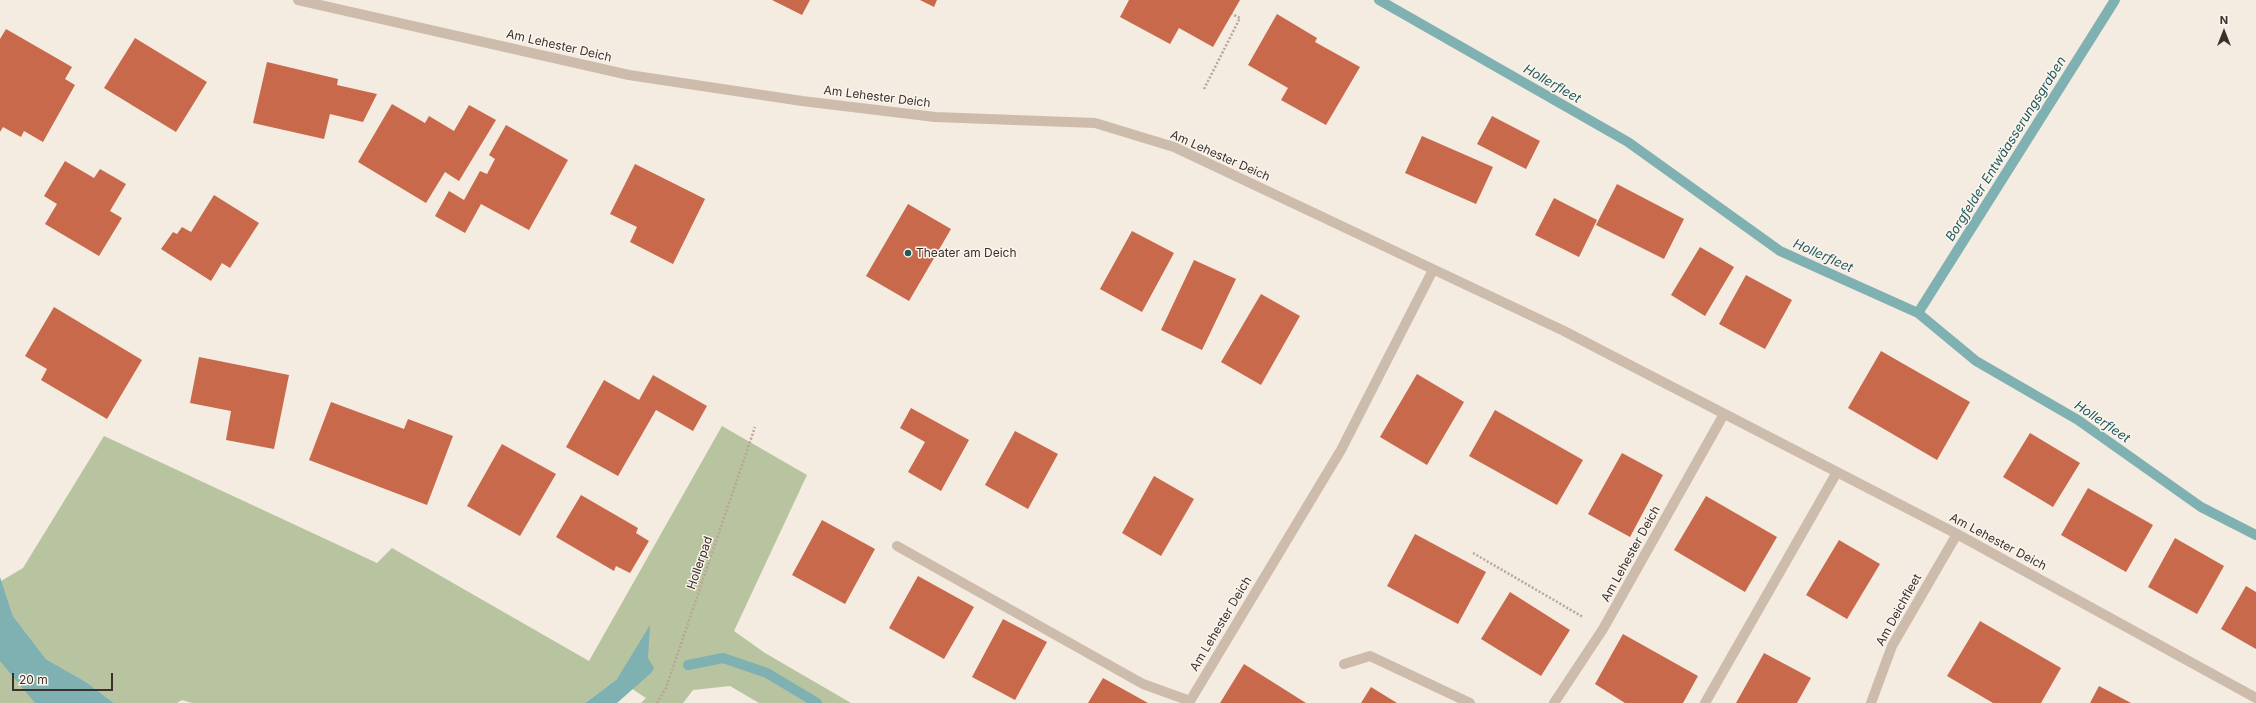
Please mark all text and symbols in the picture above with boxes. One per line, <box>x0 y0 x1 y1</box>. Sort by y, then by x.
north arrow <box>2204 12 2244 52</box>
text: N <box>2220 13 2228 27</box>
street label: Am Lehester Deich <box>505 27 613 65</box>
water label: Borgfelder Entwäasserungsgraben <box>1942 54 2070 244</box>
water label: Hollerfleet <box>1521 61 1583 107</box>
street label: Am Lehester Deich <box>823 83 931 111</box>
street label: Am Lehester Deich <box>1168 128 1272 184</box>
water label: Hollerfleet <box>1791 236 1855 276</box>
place label: Theater am Deich <box>916 246 1017 260</box>
marker: Theater am Deich <box>903 248 913 258</box>
water label: Hollerfleet <box>2071 398 2133 446</box>
street label: Am Lehester Deich <box>1599 503 1663 605</box>
street label: Am Lehester Deich <box>1947 510 2049 574</box>
street label: Hollerpad <box>684 535 716 591</box>
street label: Am Deichfleet <box>1873 572 1925 648</box>
street label: Am Lehester Deich <box>1187 574 1255 674</box>
scale bar <box>14 665 115 691</box>
text: 20 m <box>19 672 48 687</box>

